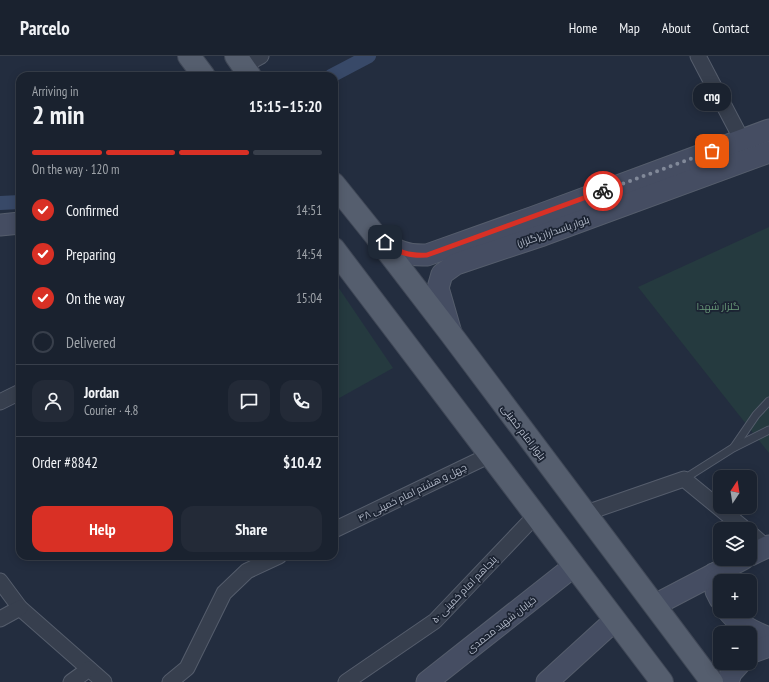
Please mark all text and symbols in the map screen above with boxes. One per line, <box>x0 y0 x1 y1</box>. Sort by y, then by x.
text: Parcelo <box>20 16 70 40</box>
text: Home <box>569 19 597 37</box>
text: Map <box>619 19 640 37</box>
text: About <box>662 19 691 37</box>
text: Contact <box>713 19 749 37</box>
text: Arriving in <box>32 83 79 100</box>
callout: cng <box>693 83 731 111</box>
text: cng <box>704 88 720 105</box>
text: 15:15–15:20 <box>249 97 322 116</box>
text: 2 min <box>32 98 85 131</box>
pin <box>695 134 729 168</box>
icon: bag <box>701 140 723 162</box>
text: On the way · 120 m <box>32 161 119 178</box>
courier <box>583 171 623 211</box>
icon: bike <box>592 180 614 202</box>
icon: check <box>32 199 54 221</box>
text: Confirmed <box>66 201 119 220</box>
text: 14:51 <box>296 202 322 219</box>
street label: بلوار پاسداران(گلزار) <box>515 213 591 250</box>
pin <box>368 225 402 259</box>
icon: home <box>374 231 396 253</box>
icon: check <box>32 243 54 265</box>
text: Preparing <box>66 245 116 264</box>
text: 14:54 <box>296 246 322 263</box>
icon: check <box>32 287 54 309</box>
text: On the way <box>66 289 125 308</box>
text: 15:04 <box>296 290 322 307</box>
park label: گلزار شهدا <box>696 300 740 313</box>
text: Delivered <box>66 333 116 352</box>
button: person <box>32 380 74 422</box>
button: chat <box>228 380 270 422</box>
button: phone <box>280 380 322 422</box>
text: Jordan <box>84 383 119 402</box>
text: Courier · 4.8 <box>84 402 138 419</box>
street label: بلوار امام خمینی <box>498 402 549 463</box>
text: Order #8842 <box>32 453 98 472</box>
text: $10.42 <box>283 453 322 472</box>
street label: چهل و هشتم امام خمینی ۴۸ <box>356 460 469 525</box>
north arrow <box>713 470 757 514</box>
map controls <box>713 470 757 670</box>
button: Help <box>32 506 173 552</box>
button: Share <box>181 506 322 552</box>
button: layers <box>713 522 757 566</box>
street label: پنجاهم امام خمینی ۵۰ <box>429 553 501 627</box>
button: + <box>713 574 757 618</box>
street label: خیابان شهید محمدی <box>464 593 539 656</box>
button: − <box>713 626 757 670</box>

